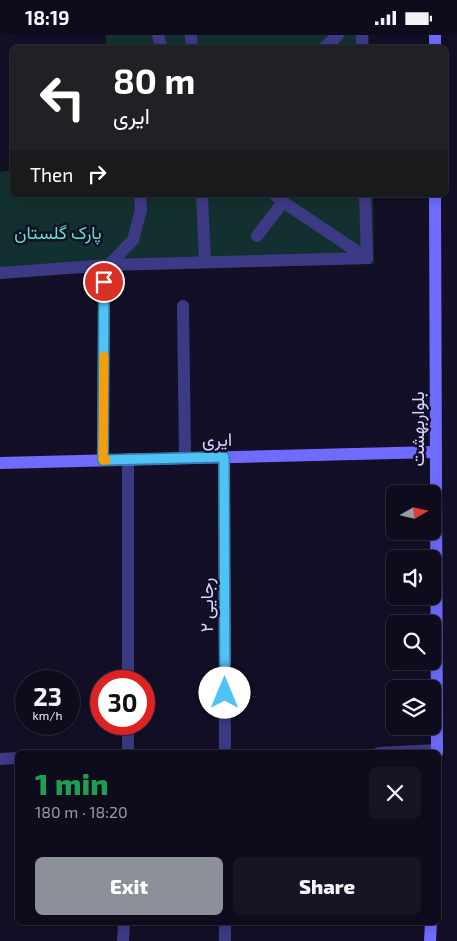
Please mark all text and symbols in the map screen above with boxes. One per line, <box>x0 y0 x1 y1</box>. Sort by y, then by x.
text: 18:19 <box>25 6 69 29</box>
text: 80 m <box>113 59 195 101</box>
icon: left <box>30 65 95 130</box>
text: ایری <box>113 102 150 128</box>
icon: right <box>83 160 111 188</box>
text: Then <box>30 163 73 186</box>
park label: پارک گلستان <box>14 221 102 245</box>
pin <box>83 261 125 303</box>
icon: arrive <box>90 268 118 296</box>
street label: بلواربهشت <box>406 391 429 467</box>
street label: ایری <box>202 428 232 451</box>
north arrow <box>386 485 441 540</box>
map controls <box>386 485 441 735</box>
button: sound <box>386 550 441 605</box>
street label: رجایی ۲ <box>195 578 218 632</box>
button: search <box>386 615 441 670</box>
position arrow <box>198 666 250 718</box>
speed limit sign: 30 <box>90 670 155 735</box>
button: layers <box>386 680 441 735</box>
text: 23 <box>33 681 62 711</box>
text: km/h <box>33 708 62 722</box>
text: 1 min <box>35 765 109 801</box>
button: close <box>369 767 421 819</box>
text: 180 m · 18:20 <box>35 802 128 821</box>
button: Exit <box>35 857 223 915</box>
button: Share <box>233 857 421 915</box>

